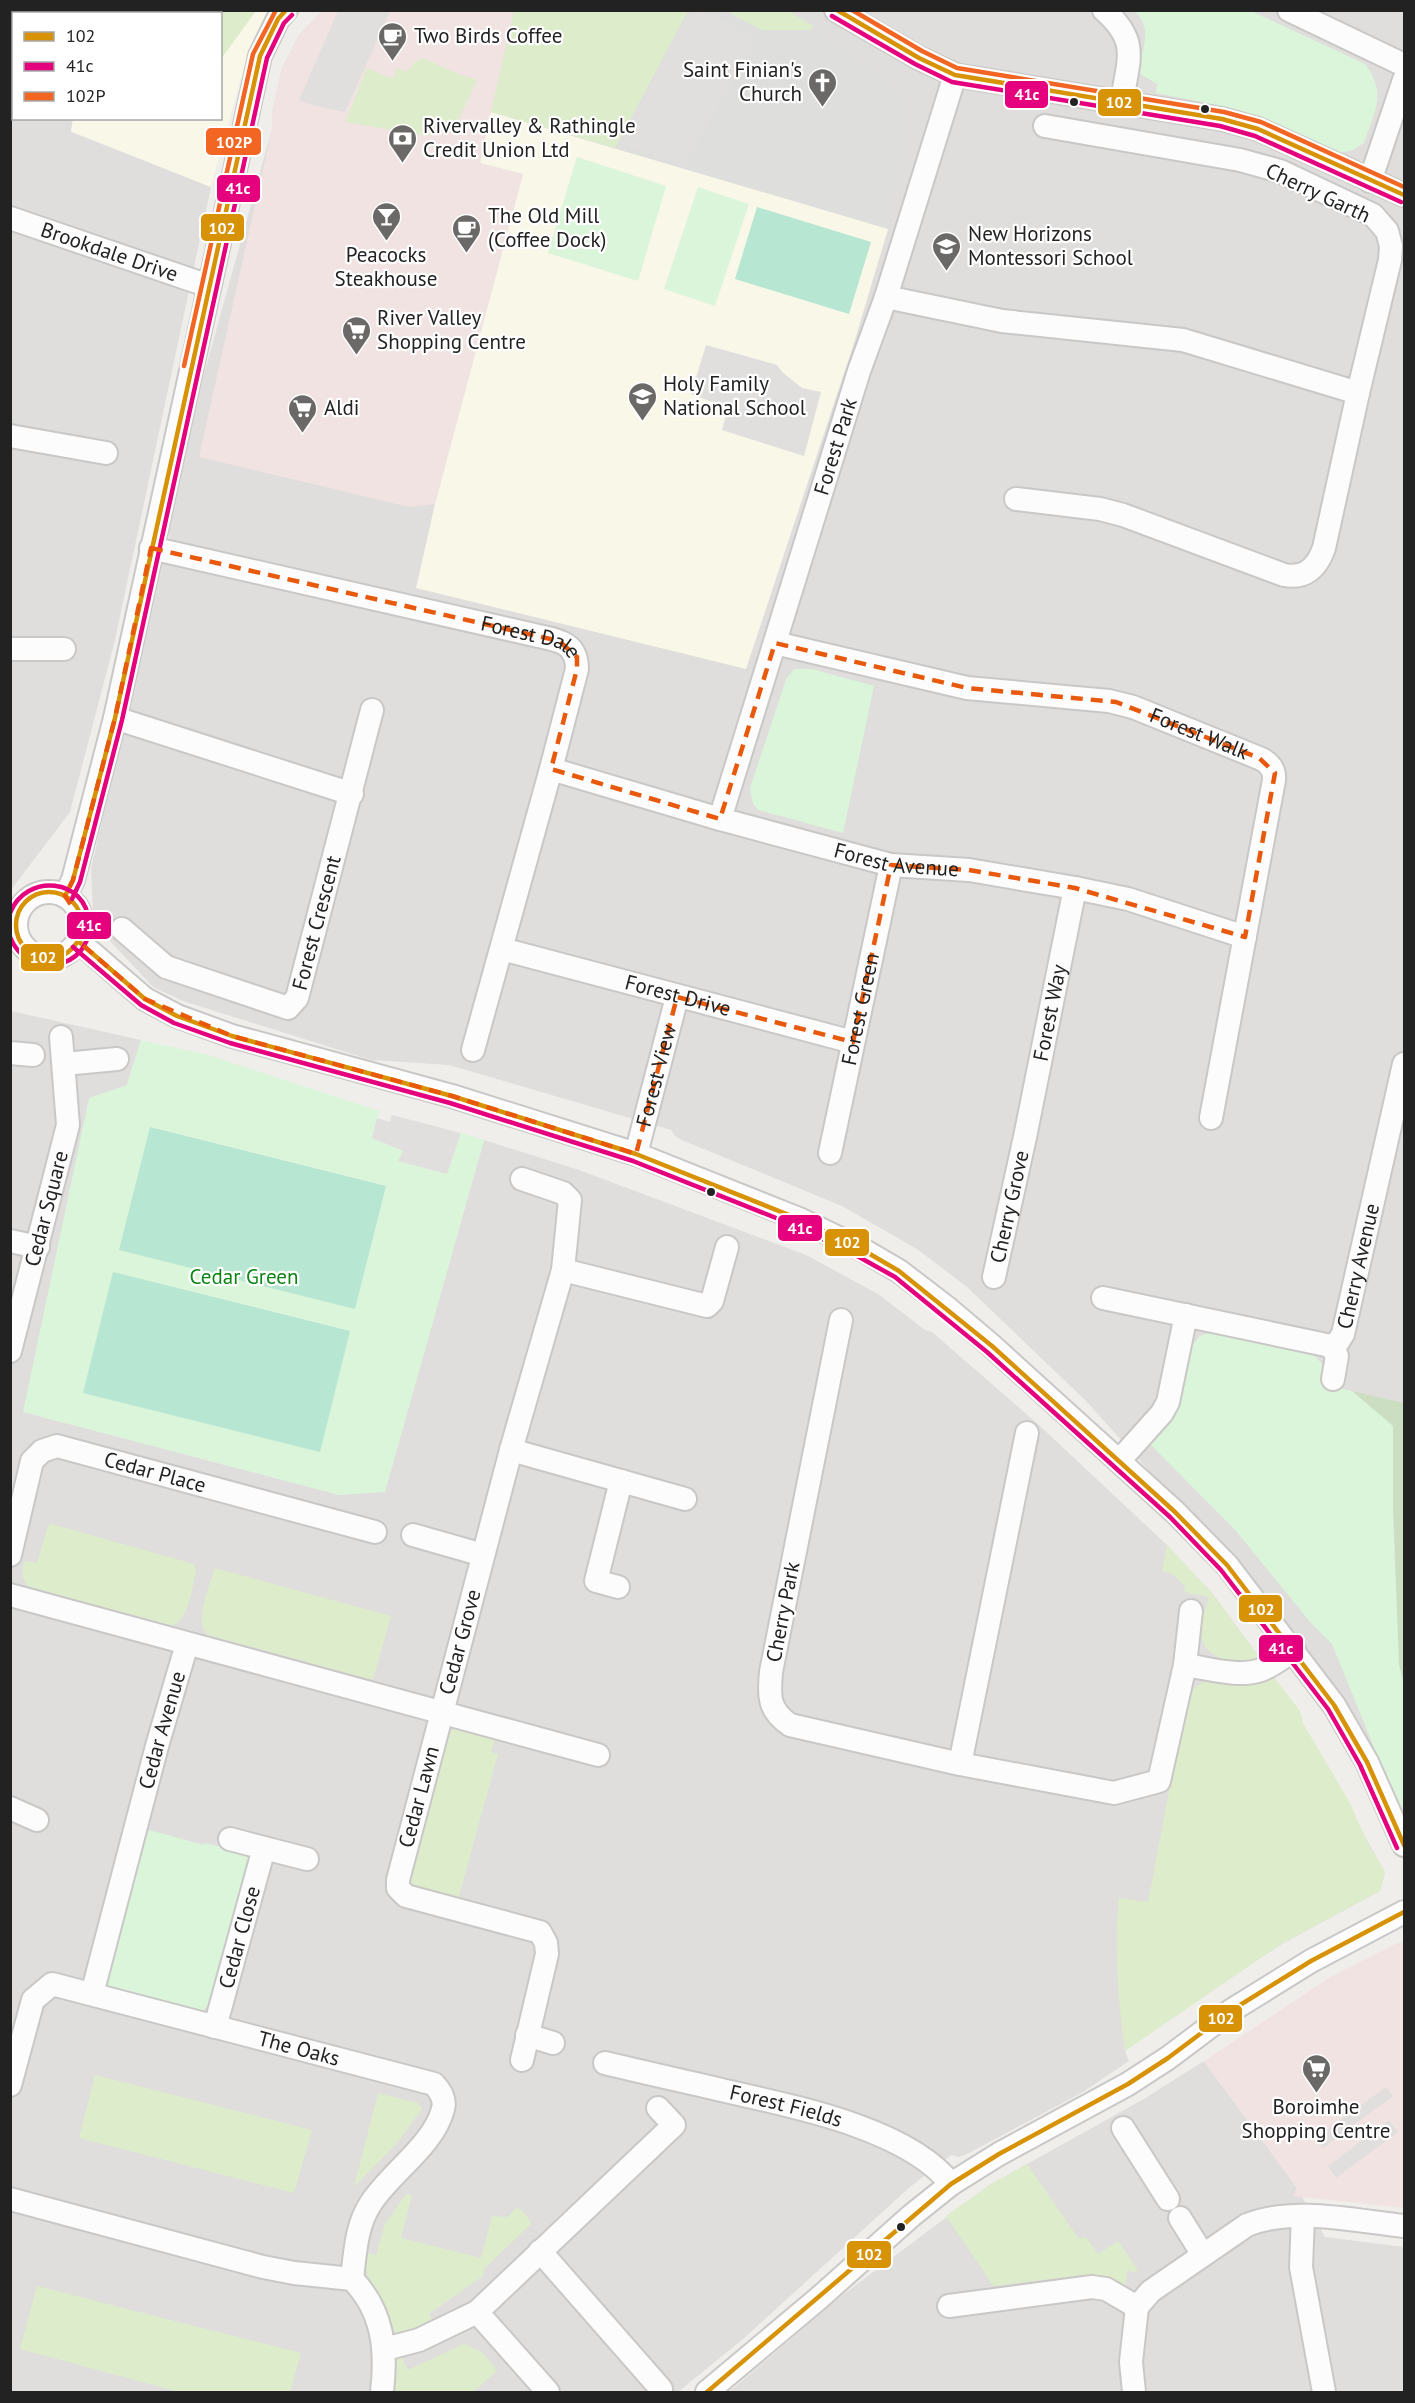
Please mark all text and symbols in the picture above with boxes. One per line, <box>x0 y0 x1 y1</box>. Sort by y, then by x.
legend <box>12 12 222 120</box>
cafe icon: Two Birds Coffee <box>377 20 409 62</box>
place label: Two Birds Coffee <box>414 22 562 49</box>
text: 102 <box>66 24 95 47</box>
text: 41c <box>66 54 94 77</box>
place label: Saint Finian's Church <box>683 56 802 107</box>
church icon: Saint Finian's Church <box>807 66 839 108</box>
line badge: 41c <box>1004 80 1049 109</box>
text: 102P <box>66 84 106 107</box>
text: 41c <box>1014 84 1040 104</box>
line badge: 102 <box>1097 88 1142 117</box>
text: 102 <box>1105 92 1133 112</box>
unlabelled marker <box>1068 96 1080 108</box>
unlabelled marker <box>1199 103 1211 115</box>
place label: Rivervalley & Rathingle Credit Union Ltd <box>423 112 636 163</box>
bank icon: Rivervalley & Rathingle Credit Union Ltd <box>386 122 418 164</box>
line badge: 102P <box>205 127 262 156</box>
text: 102P <box>216 132 252 152</box>
street label: Cherry Garth <box>1261 156 1375 229</box>
line badge: 41c <box>216 174 261 203</box>
text: 41c <box>225 178 251 198</box>
bar icon: Peacocks Steakhouse <box>370 200 402 242</box>
place label: The Old Mill (Coffee Dock) <box>488 202 606 253</box>
cafe icon: The Old Mill (Coffee Dock) <box>451 212 483 254</box>
line badge: 102 <box>200 213 245 242</box>
street label: Brookdale Drive <box>37 216 182 287</box>
text: 102 <box>208 218 236 238</box>
place label: New Horizons Montessori School <box>968 220 1133 271</box>
school or university icon: New Horizons Montessori School <box>931 230 963 272</box>
place label: Peacocks Steakhouse <box>335 241 437 292</box>
place label: River Valley Shopping Centre <box>377 304 526 355</box>
supermarket icon: River Valley Shopping Centre <box>340 314 372 356</box>
place label: Holy Family National School <box>663 370 806 421</box>
school or university icon: Holy Family National School <box>626 380 658 422</box>
supermarket icon: Aldi <box>287 392 319 434</box>
place label: Aldi <box>324 394 359 421</box>
street label: Forest Park <box>807 395 863 498</box>
street label: Forest Dale <box>478 609 587 663</box>
street label: Forest Walk <box>1146 701 1253 765</box>
street label: Forest Avenue <box>831 836 960 882</box>
street label: Forest Crescent <box>286 852 347 993</box>
line badge: 41c <box>66 911 112 940</box>
text: 41c <box>76 915 102 935</box>
line badge: 102 <box>20 943 65 972</box>
text: 102 <box>29 947 57 967</box>
street label: Forest Green <box>835 950 885 1068</box>
street label: Forest Way <box>1027 962 1072 1063</box>
street label: Forest Drive <box>622 968 734 1022</box>
street label: Forest View <box>630 1021 682 1129</box>
street label: Cedar Square <box>18 1148 74 1269</box>
street label: Cherry Grove <box>983 1148 1035 1266</box>
unlabelled marker <box>705 1186 717 1198</box>
street label: Cherry Avenue <box>1331 1201 1385 1332</box>
line badge: 41c <box>777 1214 823 1242</box>
text: 41c <box>787 1218 813 1238</box>
line badge: 102 <box>824 1228 870 1257</box>
text: 102 <box>833 1232 861 1252</box>
park label: Cedar Green <box>190 1263 298 1290</box>
street label: Cedar Place <box>101 1445 209 1499</box>
street label: Cherry Park <box>760 1559 805 1664</box>
street label: Cedar Grove <box>433 1586 487 1698</box>
line badge: 102 <box>1238 1594 1283 1623</box>
text: 102 <box>1247 1599 1275 1619</box>
line badge: 41c <box>1258 1634 1304 1663</box>
text: 41c <box>1268 1638 1294 1658</box>
street label: Cedar Avenue <box>132 1668 191 1792</box>
street label: Cedar Lawn <box>392 1743 445 1851</box>
street label: Cedar Close <box>212 1883 266 1992</box>
line badge: 102 <box>1198 2004 1243 2033</box>
text: 102 <box>1207 2008 1235 2028</box>
street label: The Oaks <box>255 2025 343 2072</box>
supermarket icon: Boroimhe Shopping Centre <box>1300 2052 1332 2094</box>
street label: Forest Fields <box>727 2078 846 2133</box>
place label: Boroimhe Shopping Centre <box>1242 2093 1390 2144</box>
unlabelled marker <box>895 2221 907 2233</box>
line badge: 102 <box>846 2240 892 2269</box>
text: 102 <box>855 2244 883 2264</box>

